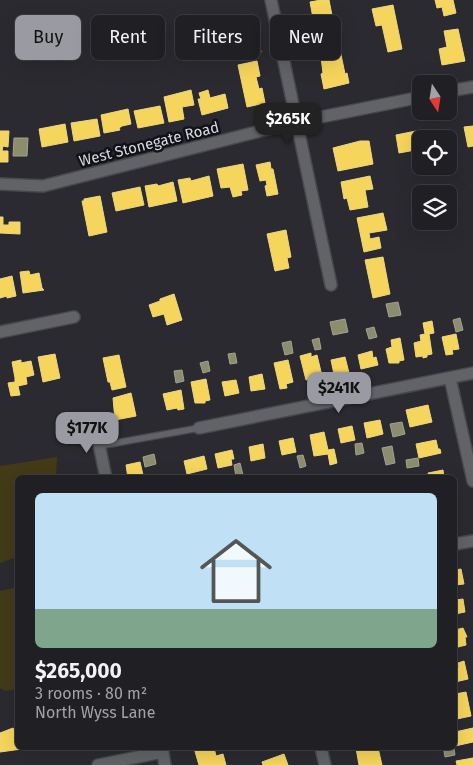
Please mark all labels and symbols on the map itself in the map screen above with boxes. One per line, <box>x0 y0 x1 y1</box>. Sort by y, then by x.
north arrow <box>412 75 458 120</box>
pin: $265K <box>253 102 323 145</box>
street label: West Stonegate Road <box>77 118 221 170</box>
pin: $241K <box>304 372 374 414</box>
pin: $177K <box>52 412 122 454</box>

